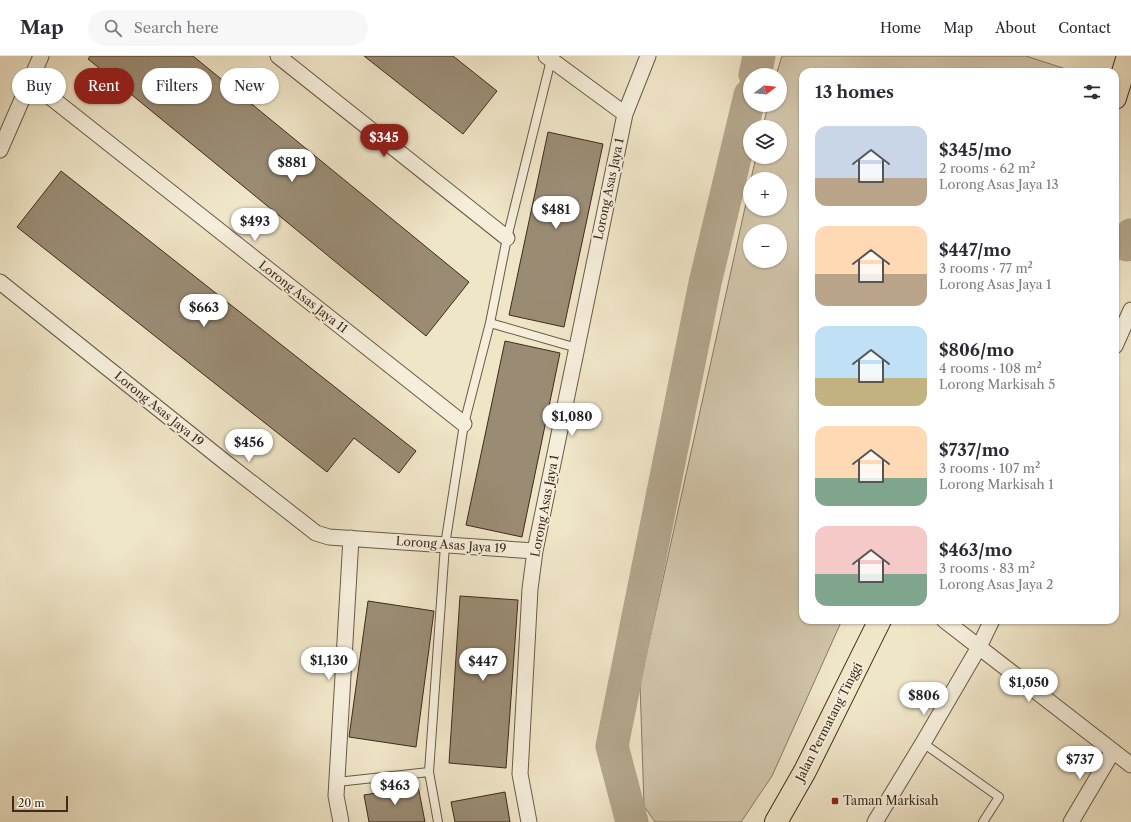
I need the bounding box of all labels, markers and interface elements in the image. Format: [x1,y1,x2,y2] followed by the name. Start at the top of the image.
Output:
[88,10,368,46] search box
[20,16,64,39] text: Map
[102,17,124,39] icon: search
[134,18,219,37] text: Search here
[880,19,921,37] text: Home
[943,19,973,37] text: Map
[995,19,1036,37] text: About
[1058,19,1111,37] text: Contact
[12,68,66,104] chip: Buy
[74,68,134,104] chip: Rent
[142,68,212,104] chip: Filters
[220,68,279,104] chip: New
[743,68,787,112] north arrow
[743,68,787,268] map controls
[1081,81,1103,103] icon: filters
[815,82,894,102] text: 13 homes
[743,120,787,164] button: layers
[360,124,408,158] pin: $345
[369,129,399,145] text: $345
[590,137,627,241] street label: Lorong Asas Jaya 1
[939,140,1012,160] text: $345/mo
[847,142,895,190] icon: home
[268,149,316,183] pin: $881
[277,154,307,170] text: $881
[939,160,1036,176] text: 2 rooms · 62 m²
[743,172,787,216] button: +
[939,176,1059,192] text: Lorong Asas Jaya 13
[532,196,580,230] pin: $481
[542,201,570,217] text: $481
[231,208,279,242] pin: $493
[240,213,270,229] text: $493
[743,224,787,268] button: −
[939,240,1011,260] text: $447/mo
[847,242,895,290] icon: home
[256,257,351,336] street label: Lorong Asas Jaya 11
[939,260,1033,276] text: 3 rooms · 77 m²
[939,276,1051,292] text: Lorong Asas Jaya 1
[180,294,228,328] pin: $663
[189,299,219,315] text: $663
[939,340,1014,360] text: $806/mo
[847,342,895,390] icon: home
[939,360,1042,376] text: 4 rooms · 108 m²
[112,368,207,449] street label: Lorong Asas Jaya 19
[939,376,1055,392] text: Lorong Markisah 5
[539,403,605,437] pin: $1,080
[551,408,593,424] text: $1,080
[225,429,273,463] pin: $456
[234,434,264,450] text: $456
[939,440,1009,460] text: $737/mo
[847,442,895,490] icon: home
[527,454,562,558] street label: Lorong Asas Jaya 1
[939,460,1040,476] text: 3 rooms · 107 m²
[939,476,1054,492] text: Lorong Markisah 1
[395,533,507,556] street label: Lorong Asas Jaya 19
[939,540,1012,560] text: $463/mo
[847,542,895,590] icon: home
[939,560,1035,576] text: 3 rooms · 83 m²
[939,576,1053,592] text: Lorong Asas Jaya 2
[296,647,362,681] pin: $1,130
[459,648,507,682] pin: $447
[310,652,348,668] text: $1,130
[468,653,498,669] text: $447
[791,660,865,786] street label: Jalan Permatang Tinggi
[996,669,1062,703] pin: $1,050
[1009,674,1049,690] text: $1,050
[900,682,948,716] pin: $806
[908,687,940,703] text: $806
[1056,746,1104,780] pin: $737
[1066,751,1094,767] text: $737
[371,772,419,806] pin: $463
[380,777,410,793] text: $463
[843,793,939,808] place label: Taman Markisah
[12,794,68,813] scale bar
[18,796,44,810] text: 20 m
[830,796,840,806] marker: Taman Markisah

